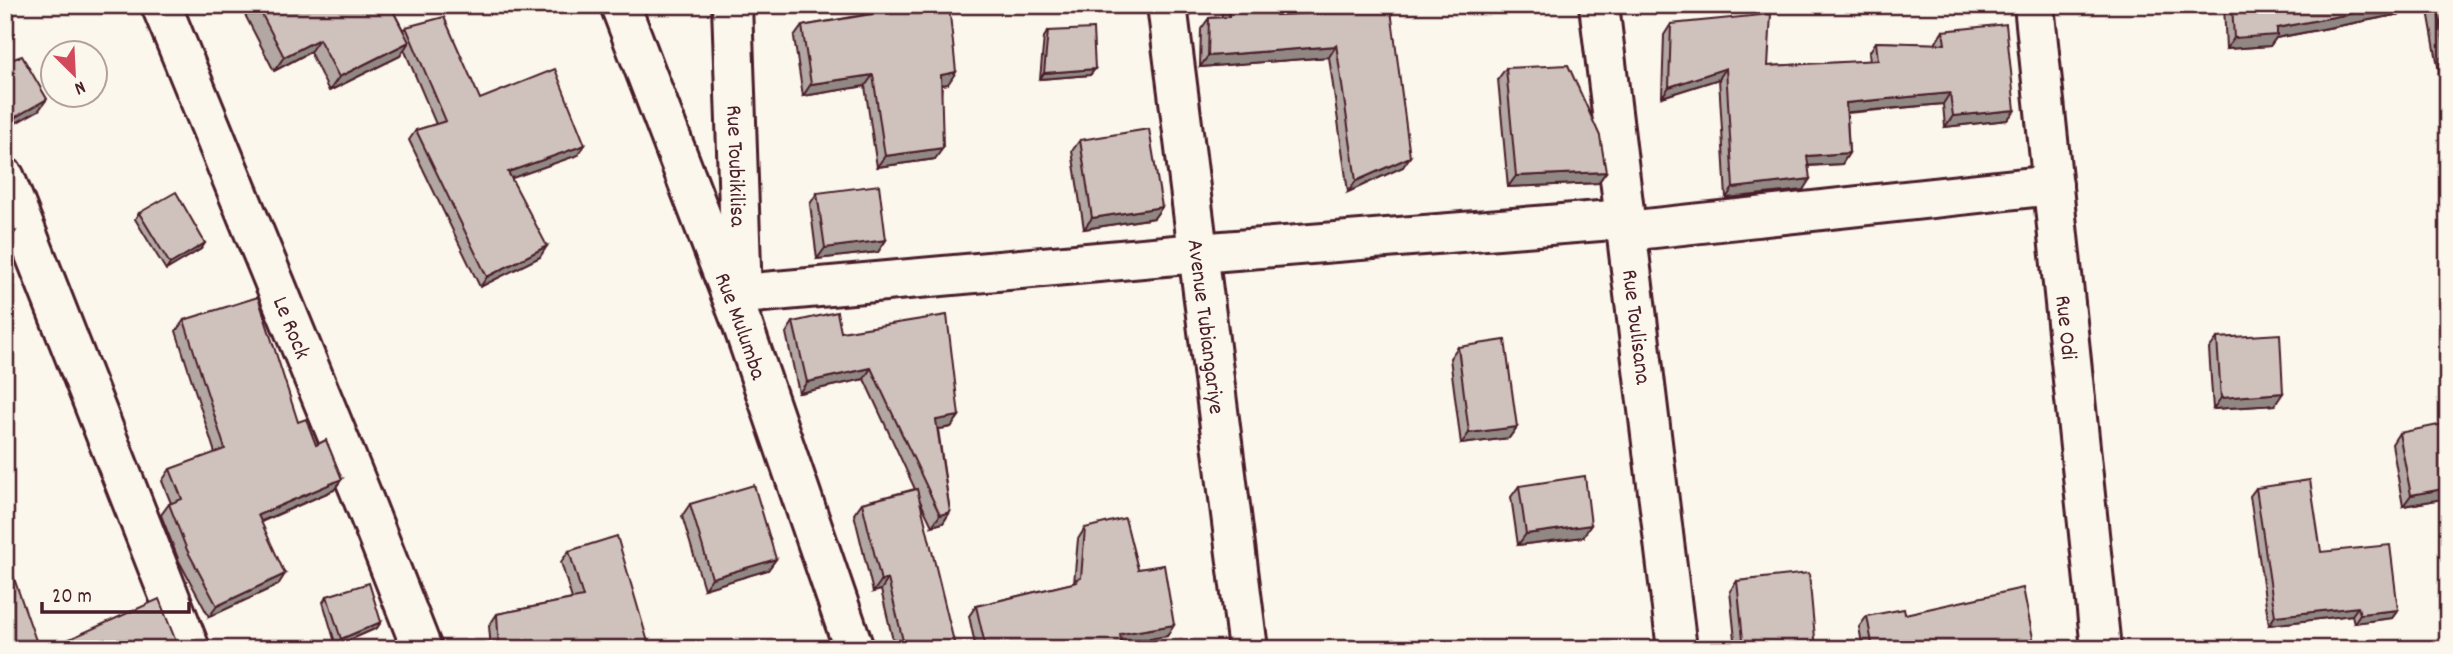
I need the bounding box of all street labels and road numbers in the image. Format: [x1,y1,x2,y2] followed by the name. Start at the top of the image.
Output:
[715,105,753,229] street label: Rue Toubikilisa
[1177,237,1231,416] street label: Avenue Tubiangariye
[704,268,774,386] street label: Rue Mulumba
[1611,268,1658,388] street label: Rue Toulisana
[262,292,317,365] street label: Le Rock
[2044,294,2084,362] street label: Rue Odi

